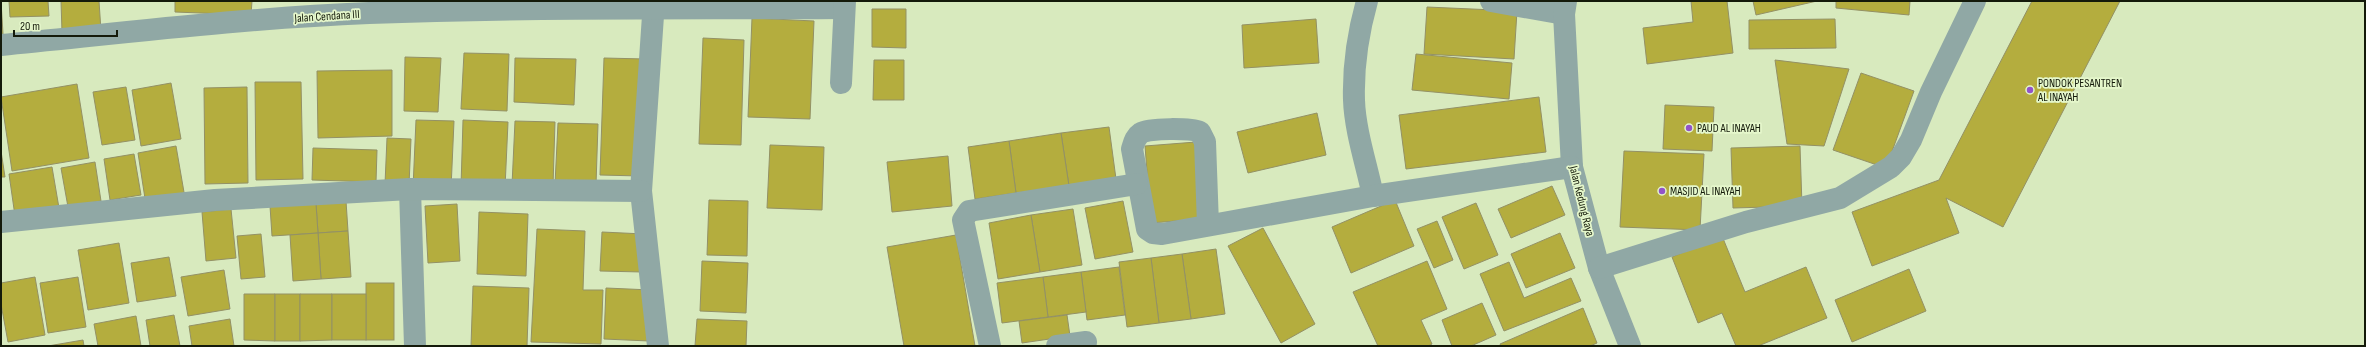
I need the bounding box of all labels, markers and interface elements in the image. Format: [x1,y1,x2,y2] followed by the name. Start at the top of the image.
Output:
[293,7,360,26] street label: Jalan Cendana III
[14,12,117,38] scale bar
[20,19,40,34] text: 20 m
[2037,76,2122,105] place label: PONDOK PESANTREN AL INAYAH
[2025,85,2035,95] marker: PONDOK PESANTREN AL INAYAH
[1697,121,1761,136] place label: PAUD AL INAYAH
[1684,123,1694,133] marker: PAUD AL INAYAH
[1565,163,1598,238] street label: Jalan Kedung Raya
[1670,184,1741,199] place label: MASJID AL INAYAH
[1657,186,1667,196] marker: MASJID AL INAYAH

